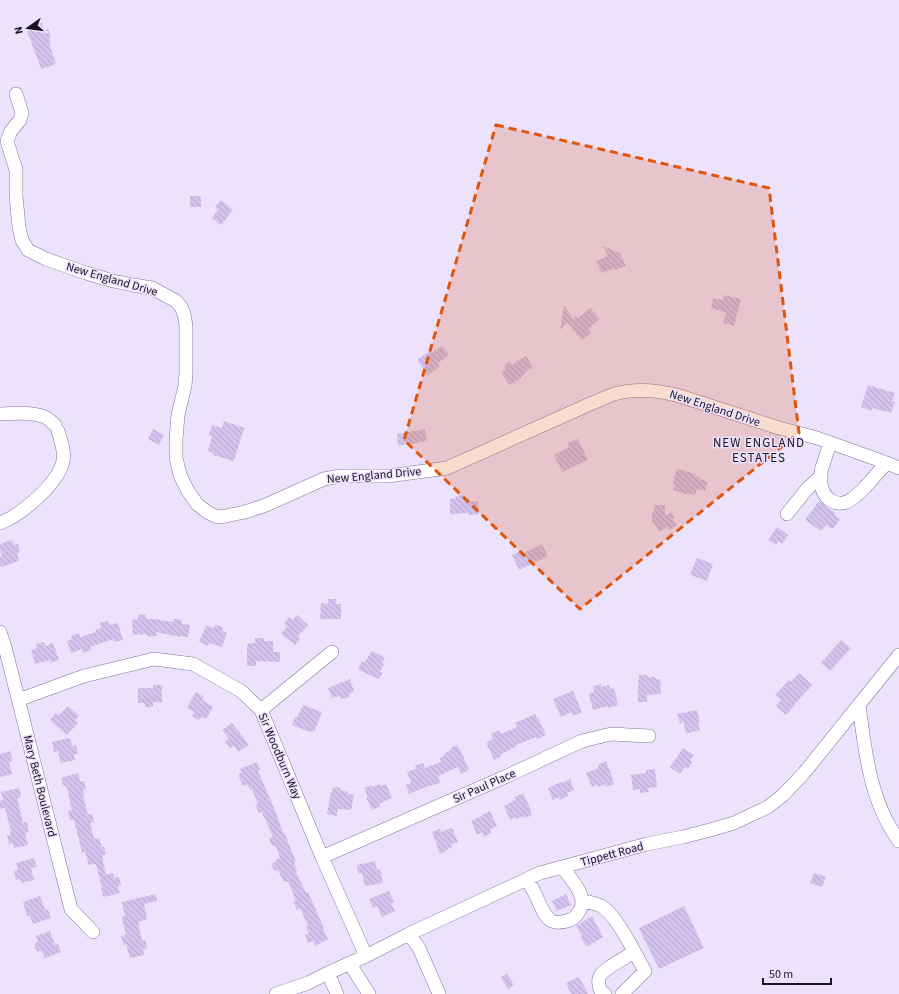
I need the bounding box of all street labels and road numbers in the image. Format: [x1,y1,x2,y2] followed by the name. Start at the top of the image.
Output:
[64,258,160,301] street label: New England Drive
[667,386,762,431] street label: New England Drive
[326,463,422,488] street label: New England Drive
[254,710,306,802] street label: Sir Woodburn Way
[19,733,60,839] street label: Mary Beth Boulevard
[450,765,518,808] street label: Sir Paul Place
[579,838,646,871] street label: Tippett Road

